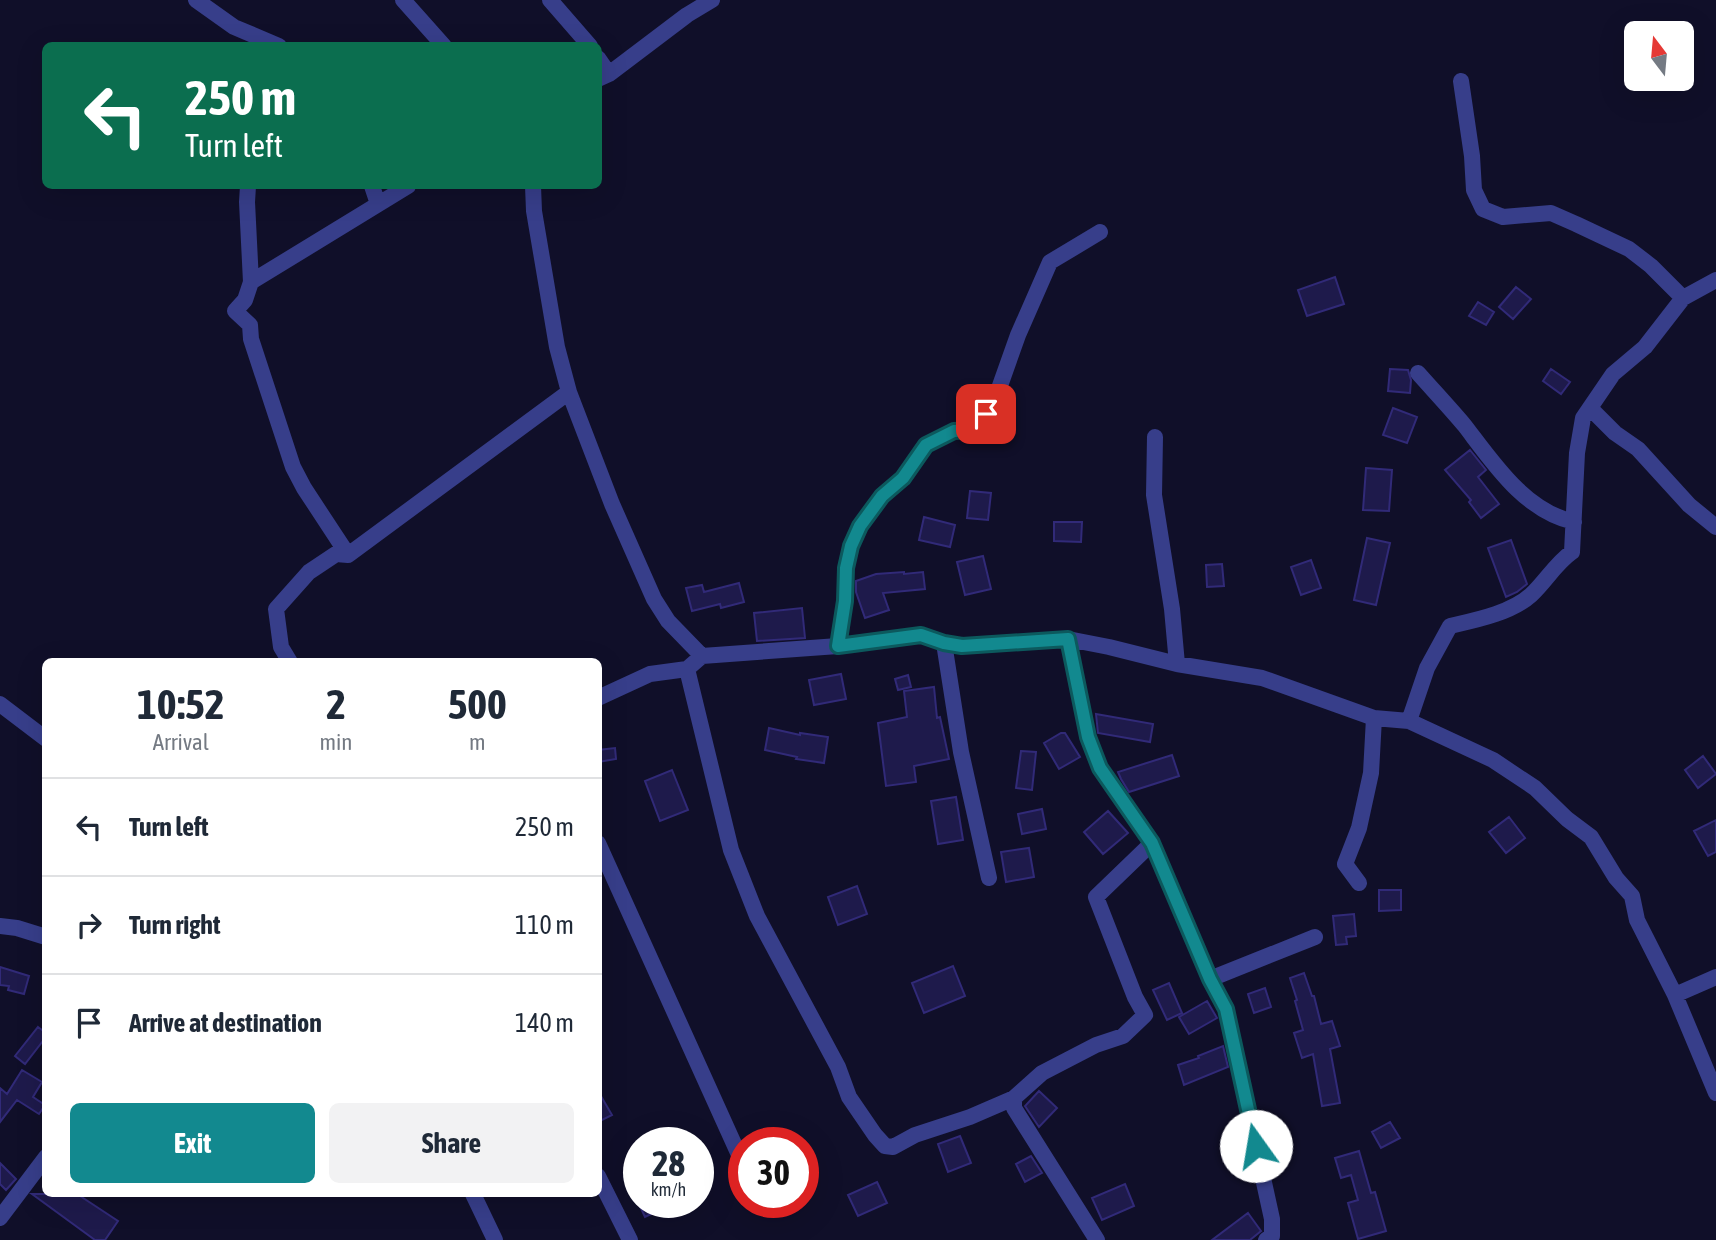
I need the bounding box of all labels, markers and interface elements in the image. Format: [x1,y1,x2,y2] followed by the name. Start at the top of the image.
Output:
[1624,21,1694,91] north arrow
[1624,21,1694,91] map controls
[185,69,296,125] text: 250 m
[70,70,161,161] icon: left
[185,127,283,164] text: Turn left
[956,384,1016,444] pin
[967,395,1005,433] icon: arrive
[137,680,224,728] text: 10:52
[326,680,346,728] text: 2
[448,680,507,728] text: 500
[153,729,209,755] text: Arrival
[320,729,353,755] text: min
[469,729,486,755] text: m
[70,808,108,846] icon: left
[129,812,209,842] text: Turn left
[515,812,574,842] text: 250 m
[70,906,108,944] icon: right
[129,910,220,940] text: Turn right
[515,910,574,940] text: 110 m
[70,1004,108,1042] icon: arrive
[129,1008,322,1038] text: Arrive at destination
[515,1008,574,1038] text: 140 m
[70,1103,315,1183] button: Exit
[329,1103,574,1183] button: Share
[1219,1109,1293,1183] position arrow
[728,1127,819,1218] speed limit sign: 30
[652,1143,685,1183] text: 28
[651,1179,686,1200] text: km/h

